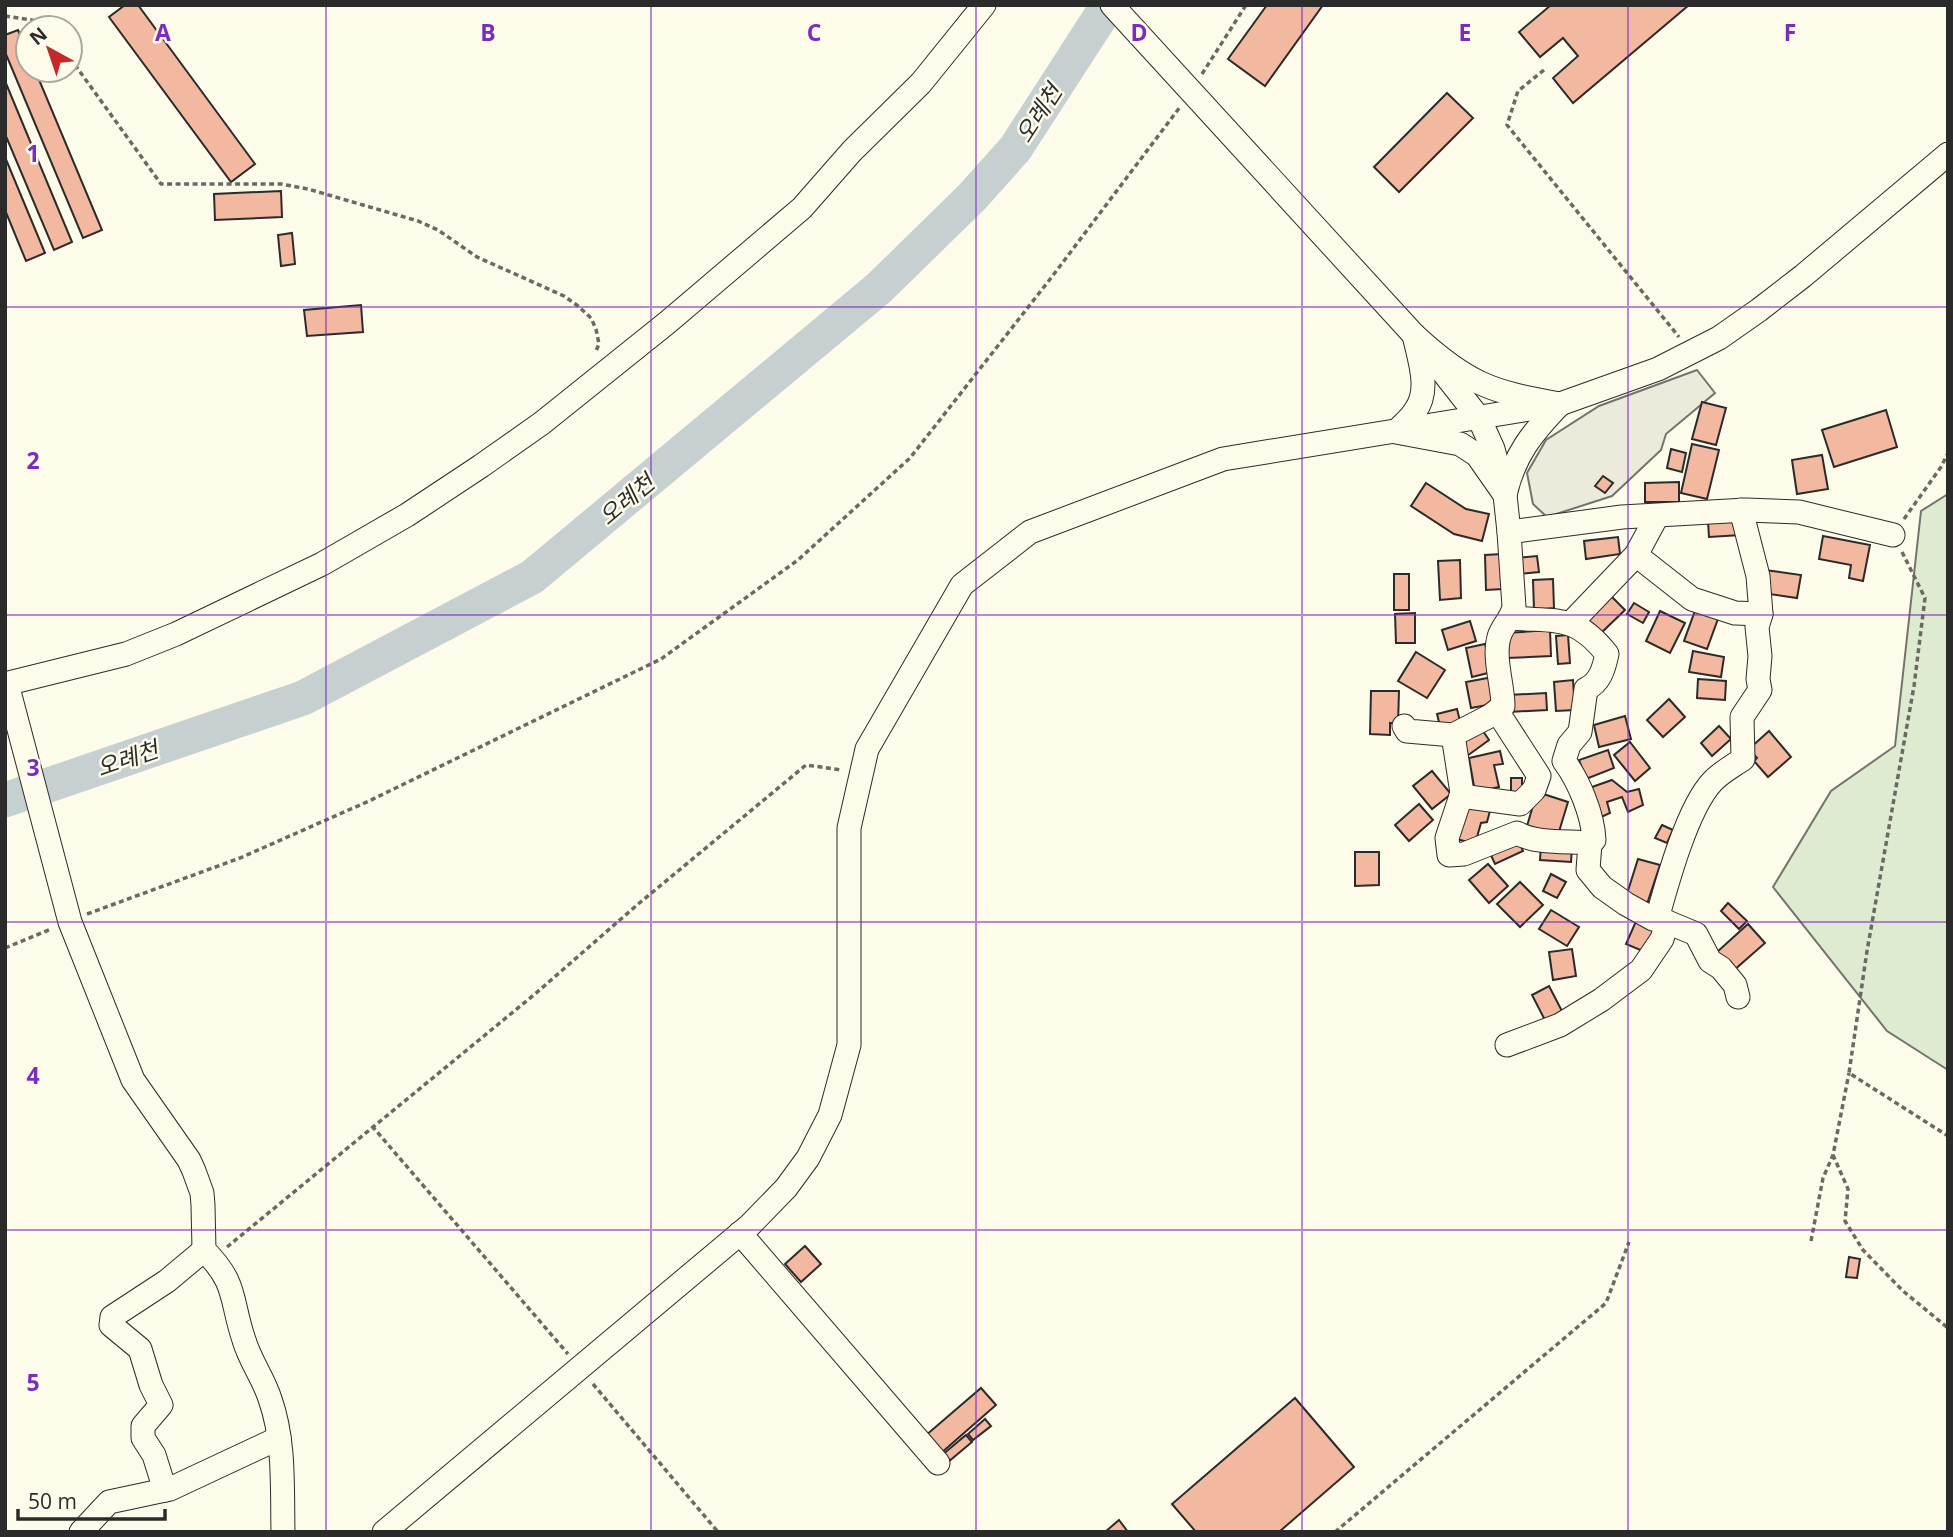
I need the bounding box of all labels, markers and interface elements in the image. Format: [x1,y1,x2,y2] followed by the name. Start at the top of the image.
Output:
[14,14,84,84] north arrow
[155,16,171,48] text: A
[480,16,496,48] text: B
[807,16,821,48] text: C
[1130,16,1148,48] text: D
[1459,16,1471,48] text: E
[1784,16,1796,48] text: F
[24,21,52,51] text: N
[1007,75,1070,148] water label: 오례천
[26,137,40,169] text: 1
[26,444,40,476] text: 2
[591,465,663,532] water label: 오례천
[92,732,165,783] water label: 오례천
[26,751,40,783] text: 3
[26,1059,40,1091] text: 4
[26,1366,40,1398] text: 5
[18,1478,164,1522] scale bar
[28,1487,77,1515] text: 50 m

